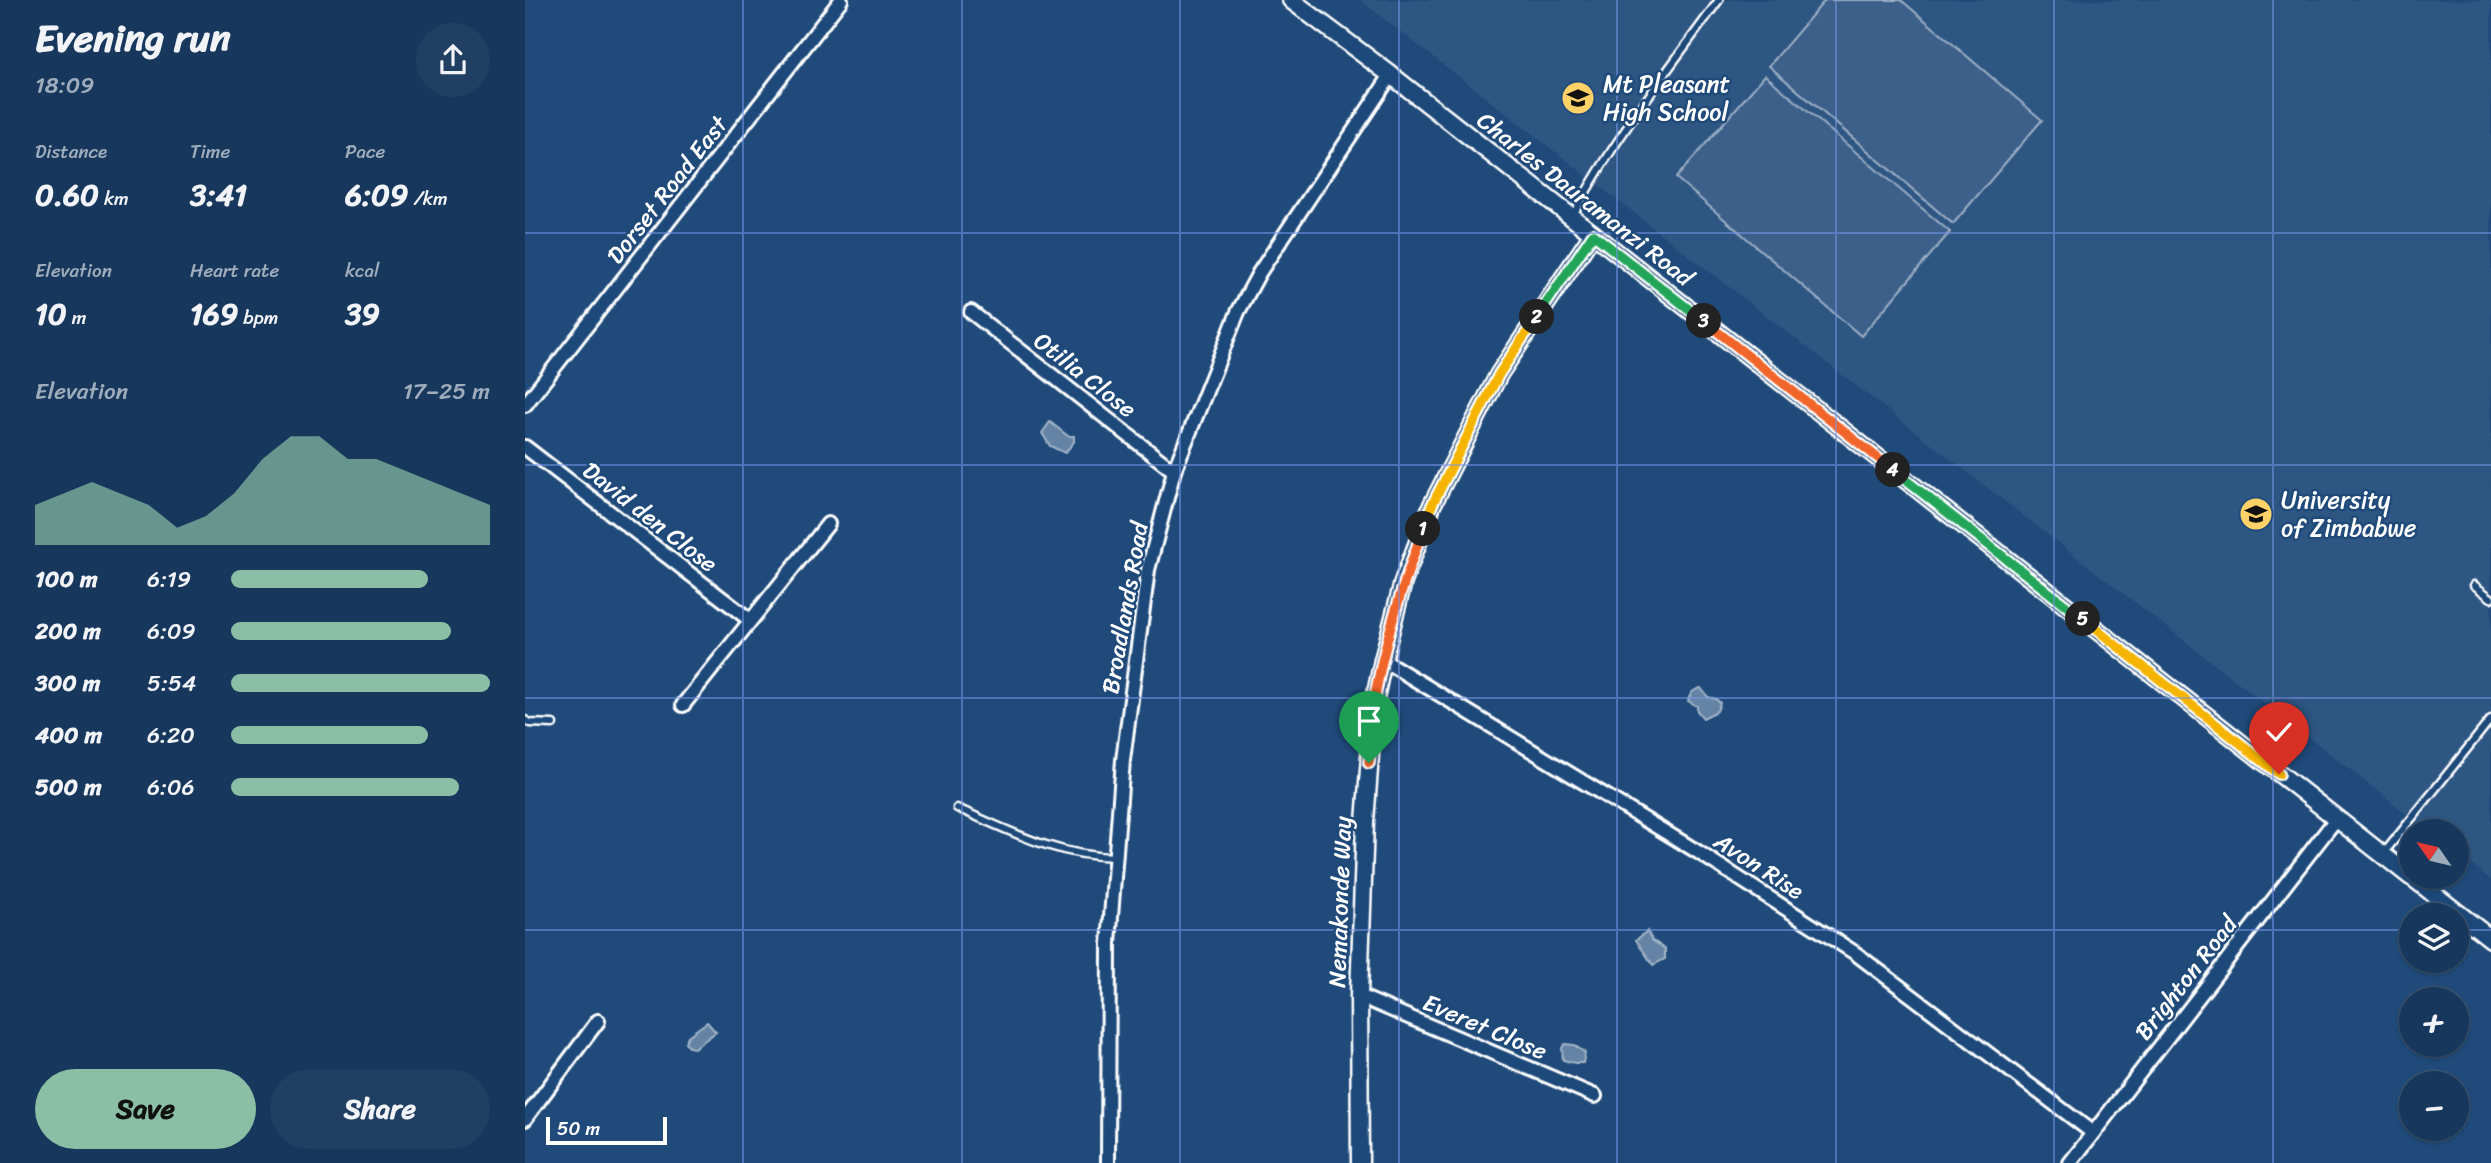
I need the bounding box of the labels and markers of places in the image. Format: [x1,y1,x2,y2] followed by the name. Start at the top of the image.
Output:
[1603,63,1730,133] place label: Mt Pleasant High School
[1559,79,1597,117] school or university icon: Mt Pleasant High School
[1520,300,1555,334] pin: 2
[1687,304,1721,338] pin: 3
[1875,452,1911,488] pin: 4
[2281,479,2416,549] place label: University of Zimbabwe
[2237,495,2275,533] school or university icon: University of Zimbabwe
[1405,512,1441,546] pin: 1
[2065,602,2101,636] pin: 5
[1339,691,1399,763] pin
[2249,702,2309,774] pin

